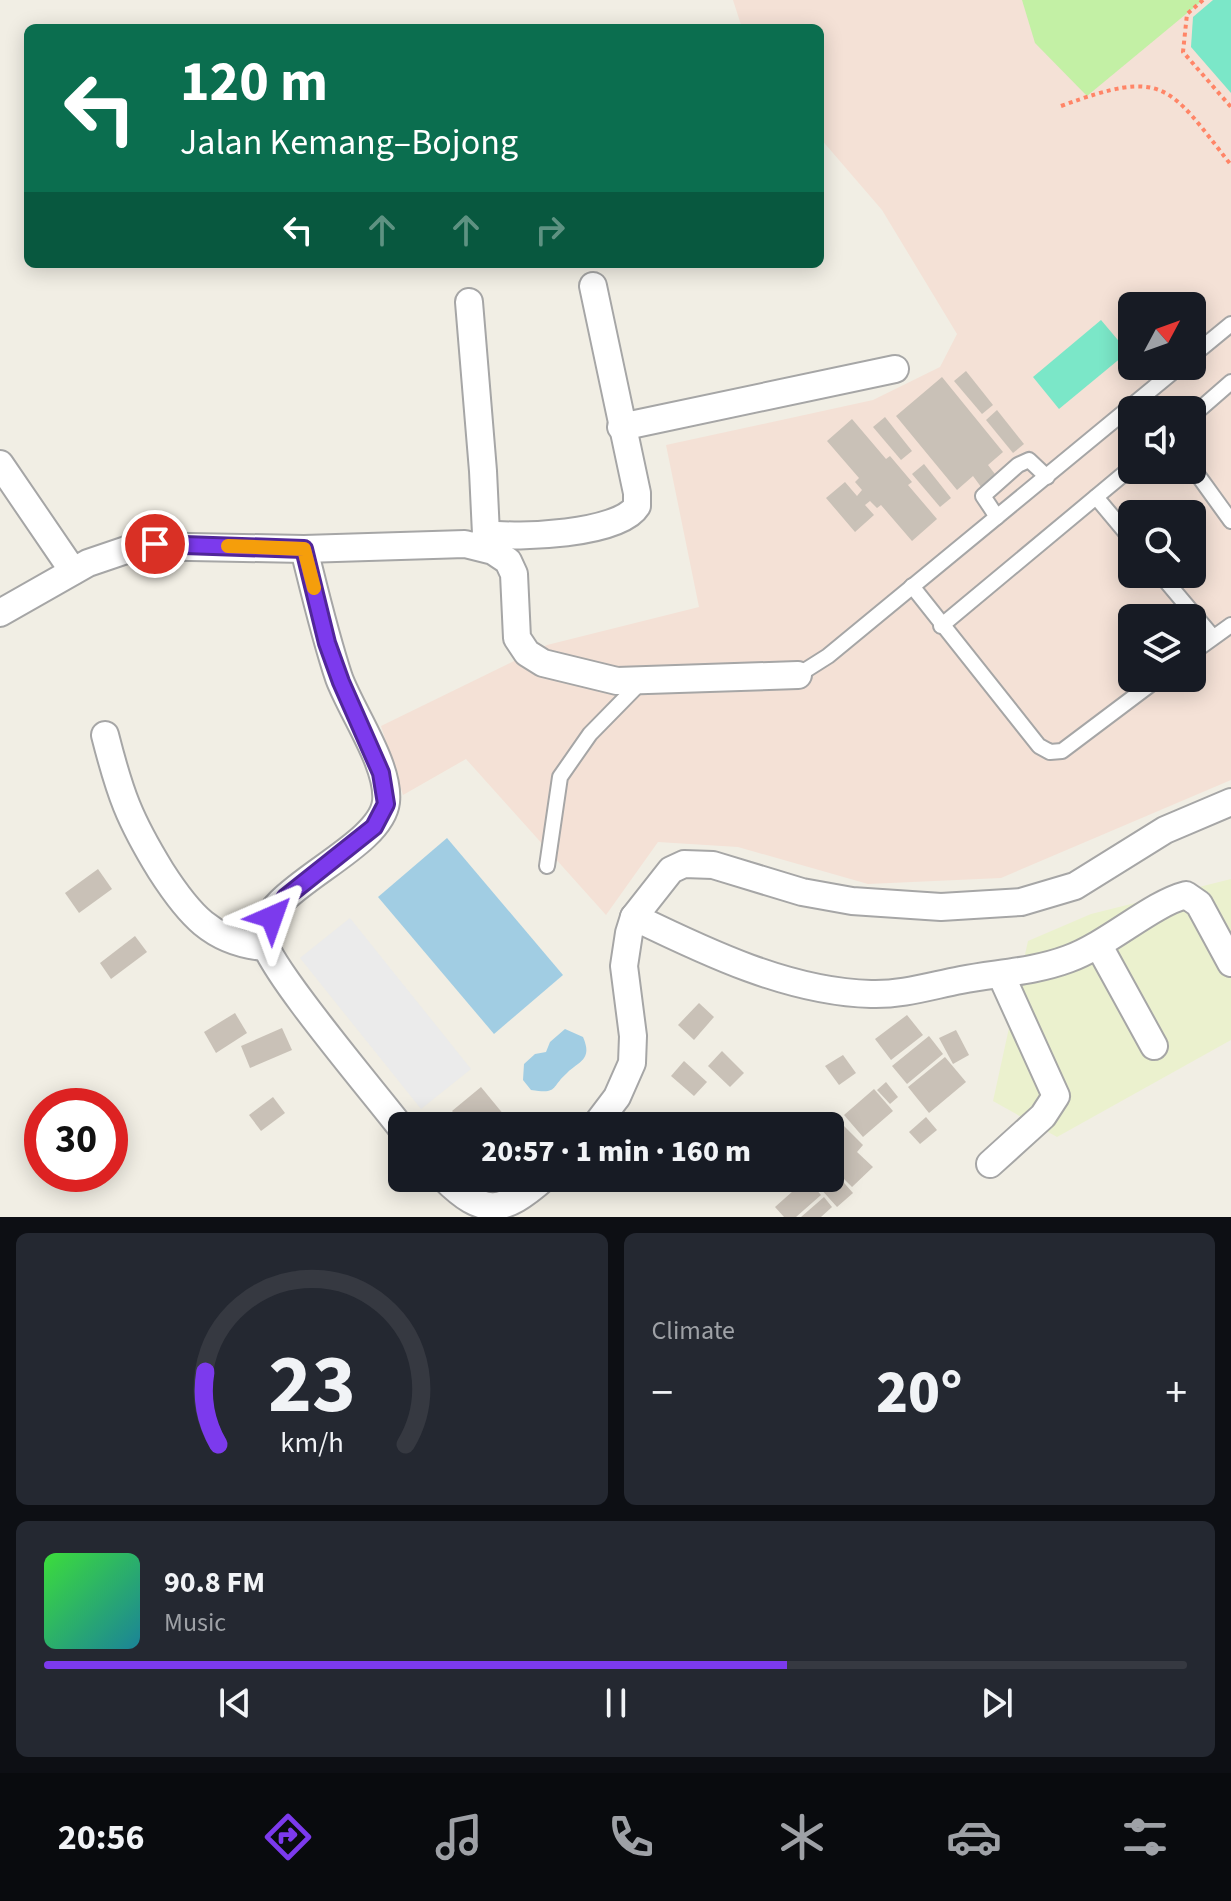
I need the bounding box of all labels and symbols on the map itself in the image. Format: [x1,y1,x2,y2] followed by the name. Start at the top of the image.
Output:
[1118,292,1206,380] north arrow
[121,510,189,578] pin
[230,875,314,959] position arrow
[24,1088,128,1192] speed limit sign: 30

